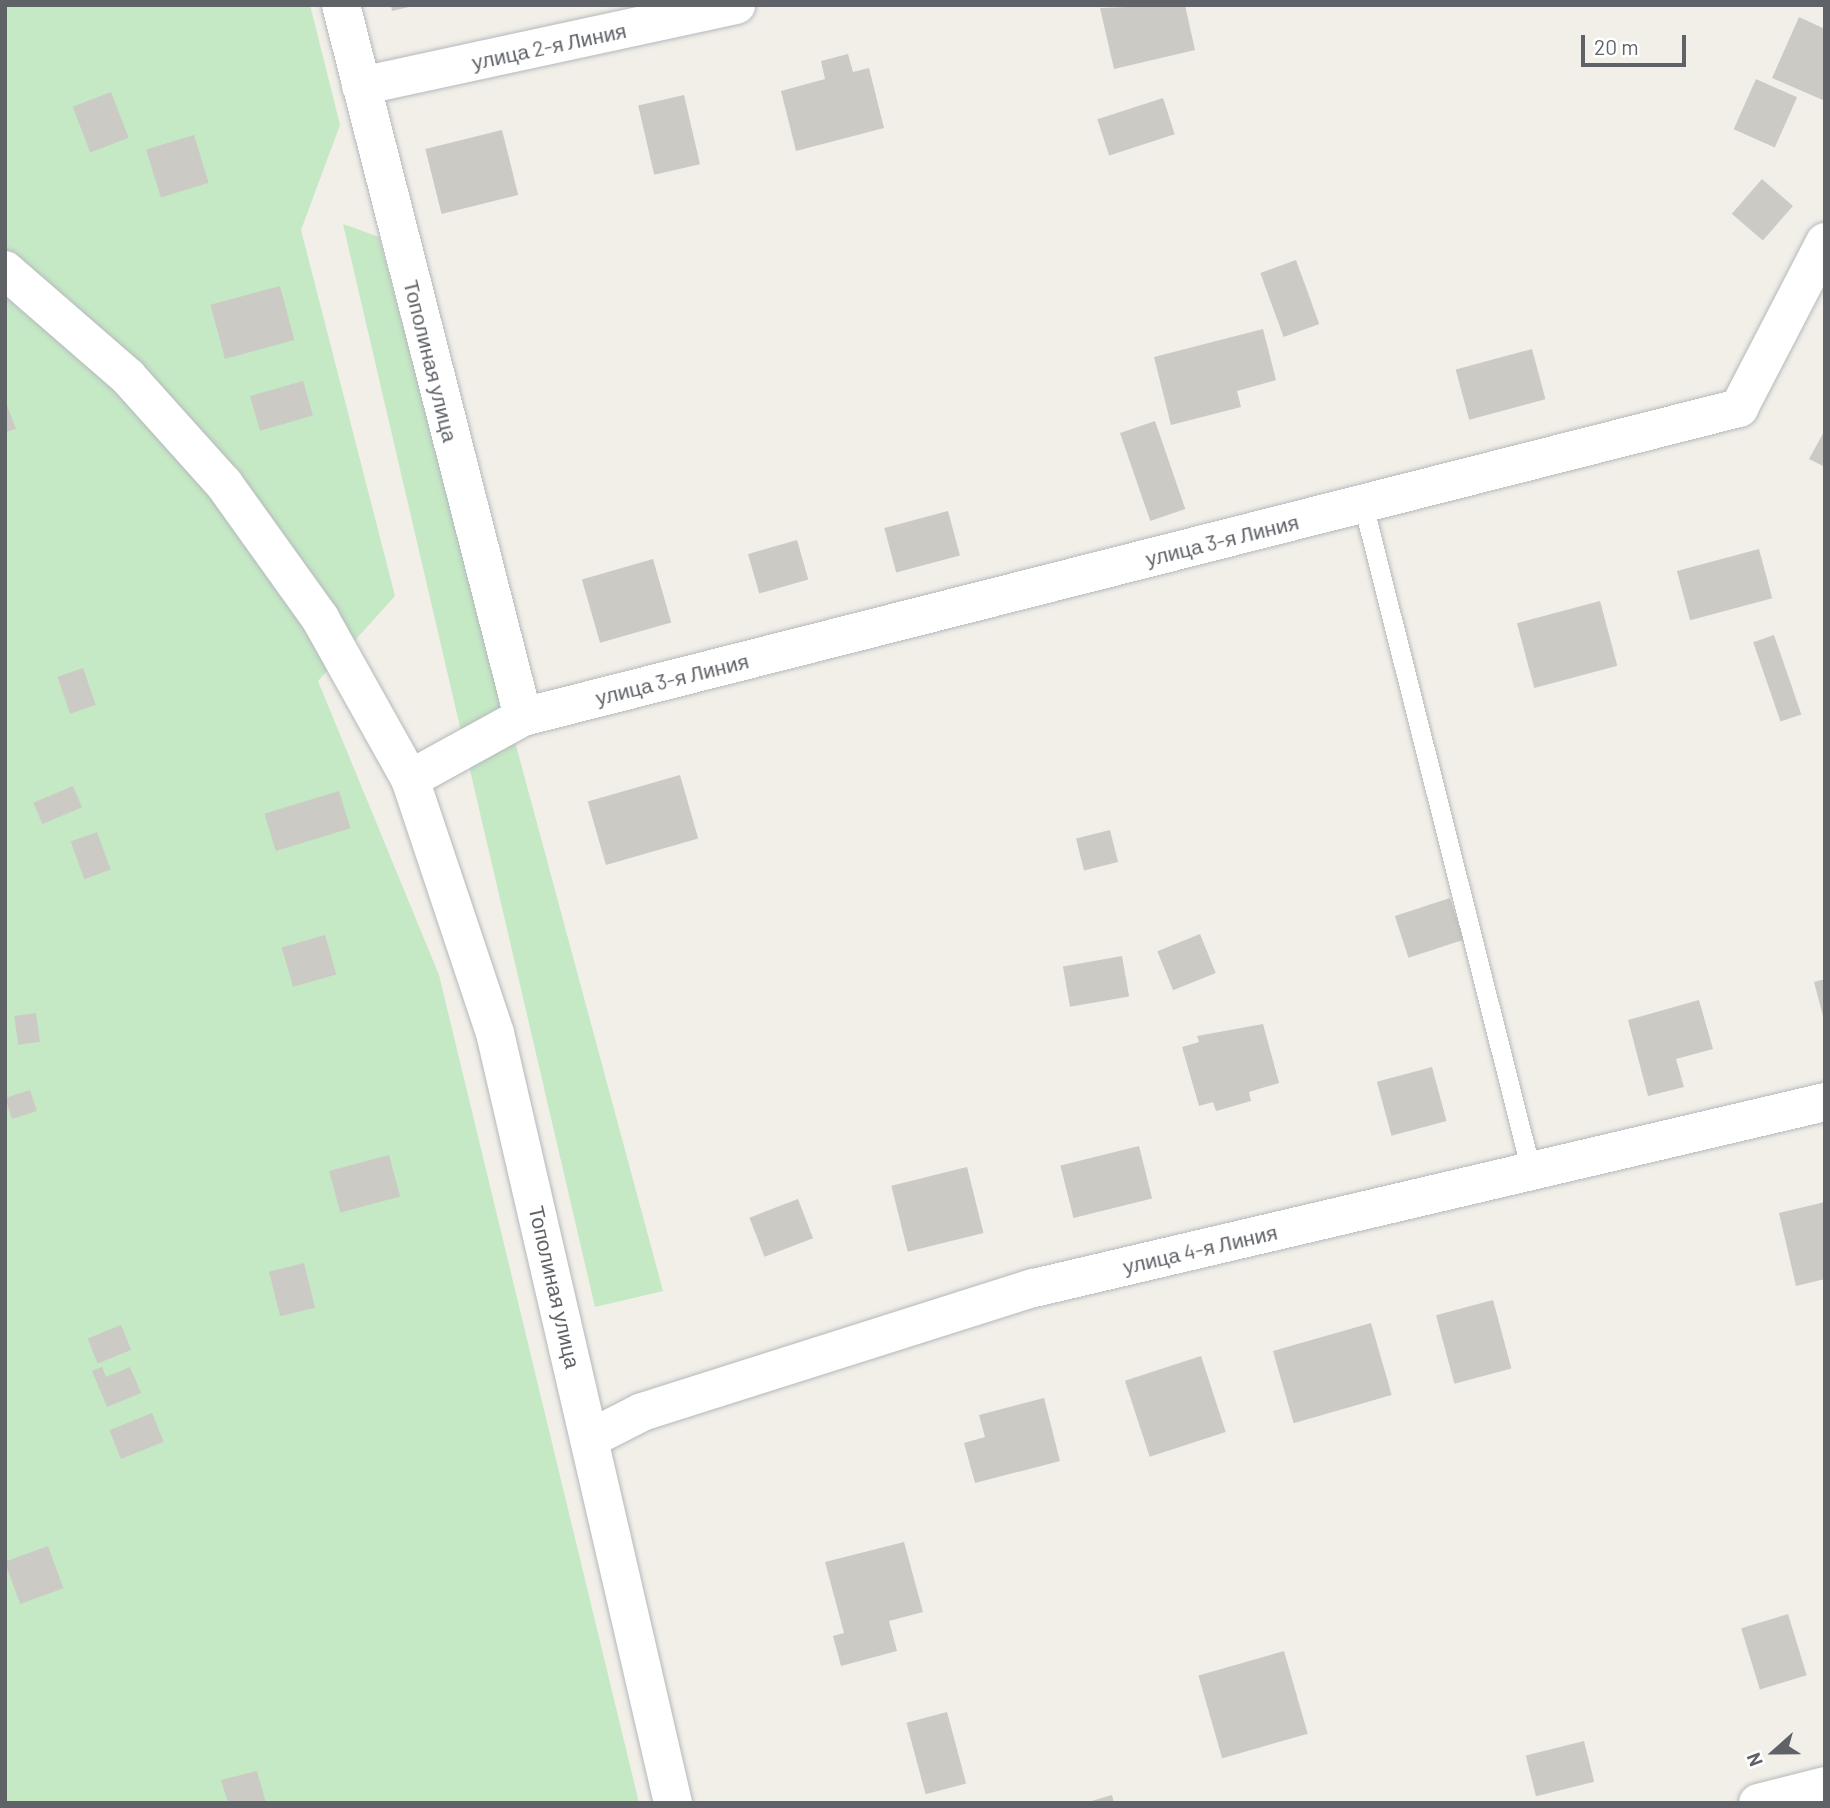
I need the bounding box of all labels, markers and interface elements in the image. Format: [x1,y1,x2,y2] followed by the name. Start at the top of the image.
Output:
[469,17,629,75] street label: улица 2-я Линия
[1585,21,1690,65] scale bar
[1594,34,1639,59] text: 20 m
[399,277,463,445] street label: Тополиная улица
[1143,509,1301,571] street label: улица 3-я Линия
[593,648,751,710] street label: улица 3-я Линия
[524,1203,586,1371] street label: Тополиная улица
[1120,1219,1280,1279] street label: улица 4-я Линия
[1739,1717,1809,1787] north arrow
[1741,1750,1767,1770] text: N

